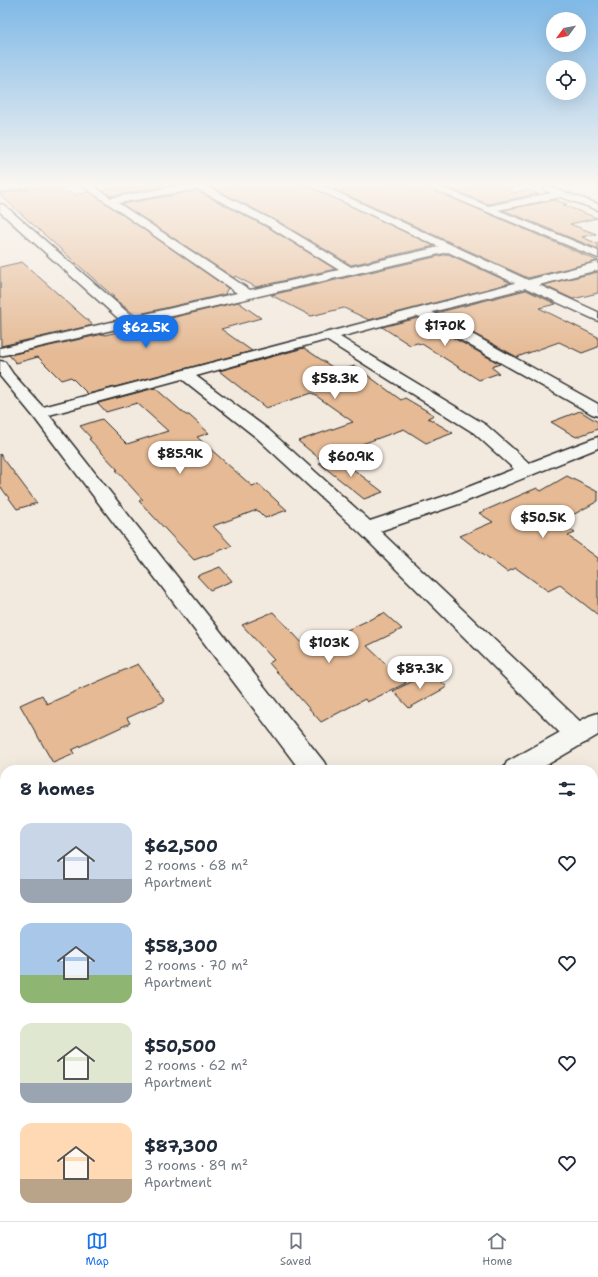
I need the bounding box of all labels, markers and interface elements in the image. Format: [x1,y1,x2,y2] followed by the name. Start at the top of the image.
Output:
[546,12,586,52] north arrow
[546,12,586,100] map controls
[546,60,586,100] button: locate
[417,313,473,347] pin: $170K
[113,315,179,349] pin: $62.5K
[424,317,466,334] text: $170K
[122,319,170,336] text: $62.5K
[302,366,368,400] pin: $58.3K
[311,370,359,387] text: $58.3K
[147,441,213,475] pin: $85.9K
[318,444,384,478] pin: $60.9K
[157,445,203,462] text: $85.9K
[328,448,374,465] text: $60.9K
[510,505,576,539] pin: $50.5K
[520,509,566,526] text: $50.5K
[301,630,357,664] pin: $103K
[309,634,349,651] text: $103K
[387,656,453,690] pin: $87.3K
[396,660,444,677] text: $87.3K
[20,778,95,800] text: 8 homes
[556,778,578,800] icon: filters
[144,835,218,857] text: $62,500
[52,839,100,887] icon: home
[556,852,578,874] icon: heart
[144,857,248,874] text: 2 rooms · 68 m²
[144,874,212,891] text: Apartment
[144,935,218,957] text: $58,300
[52,939,100,987] icon: home
[556,952,578,974] icon: heart
[144,957,248,974] text: 2 rooms · 70 m²
[144,974,212,991] text: Apartment
[144,1035,216,1057] text: $50,500
[52,1039,100,1087] icon: home
[556,1052,578,1074] icon: heart
[144,1057,248,1074] text: 2 rooms · 62 m²
[144,1074,212,1091] text: Apartment
[144,1135,218,1157] text: $87,300
[52,1139,100,1187] icon: home
[556,1152,578,1174] icon: heart
[144,1157,248,1174] text: 3 rooms · 89 m²
[144,1174,212,1191] text: Apartment
[85,1230,109,1269] tab: Map
[280,1230,311,1269] tab: Saved
[482,1230,513,1269] tab: Home

